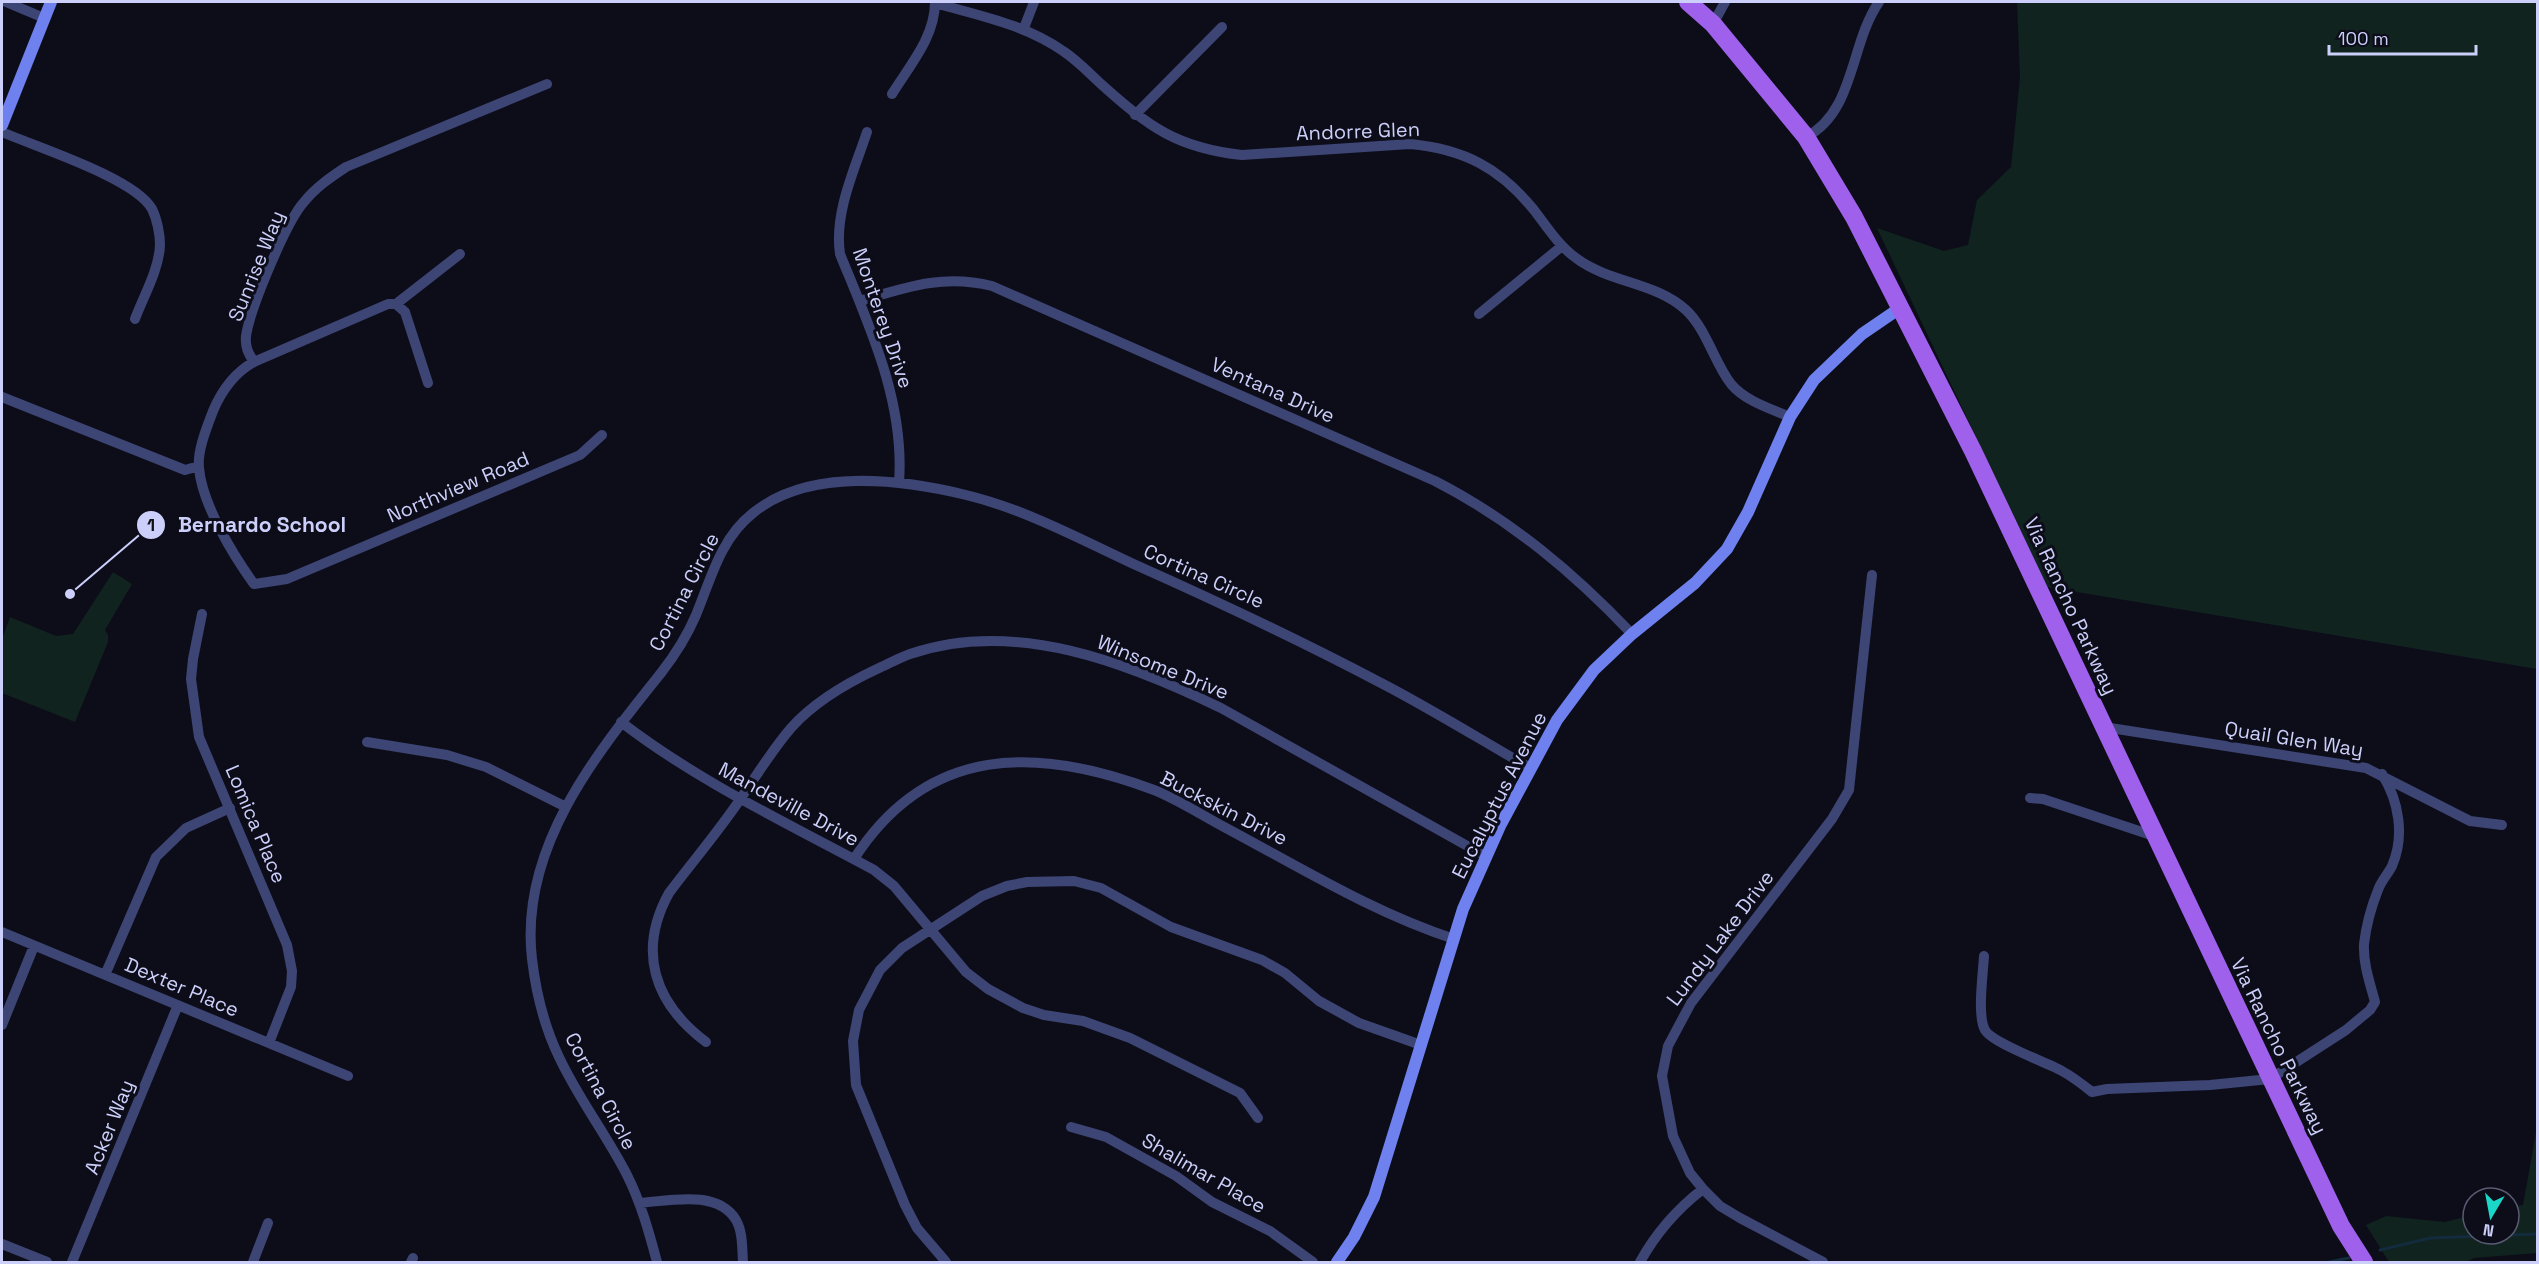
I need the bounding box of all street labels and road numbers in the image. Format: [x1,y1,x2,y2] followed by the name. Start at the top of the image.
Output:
[1296,116,1420,146] street label: Andorre Glen
[222,207,290,325] street label: Sunrise Way
[847,244,919,392] street label: Monterey Drive
[1207,351,1339,429] street label: Ventana Drive
[383,445,533,529] street label: Northview Road
[2018,513,2124,699] street label: Via Rancho Parkway
[643,528,725,656] street label: Cortina Circle
[1140,538,1268,614] street label: Cortina Circle
[1093,629,1233,705] street label: Winsome Drive
[1446,707,1552,883] street label: Eucalyptus Avenue
[2223,715,2365,763] street label: Quail Glen Way
[714,756,864,852] street label: Mandeville Drive
[219,761,293,887] street label: Lomica Place
[1156,765,1292,851] street label: Buckskin Drive
[1661,865,1779,1011] street label: Lundy Lake Drive
[121,951,243,1023] street label: Dexter Place
[2225,954,2333,1138] street label: Via Rancho Parkway
[559,1028,643,1154] street label: Cortina Circle
[78,1076,140,1178] street label: Acker Way
[1137,1127,1271,1219] street label: Shalimar Place

